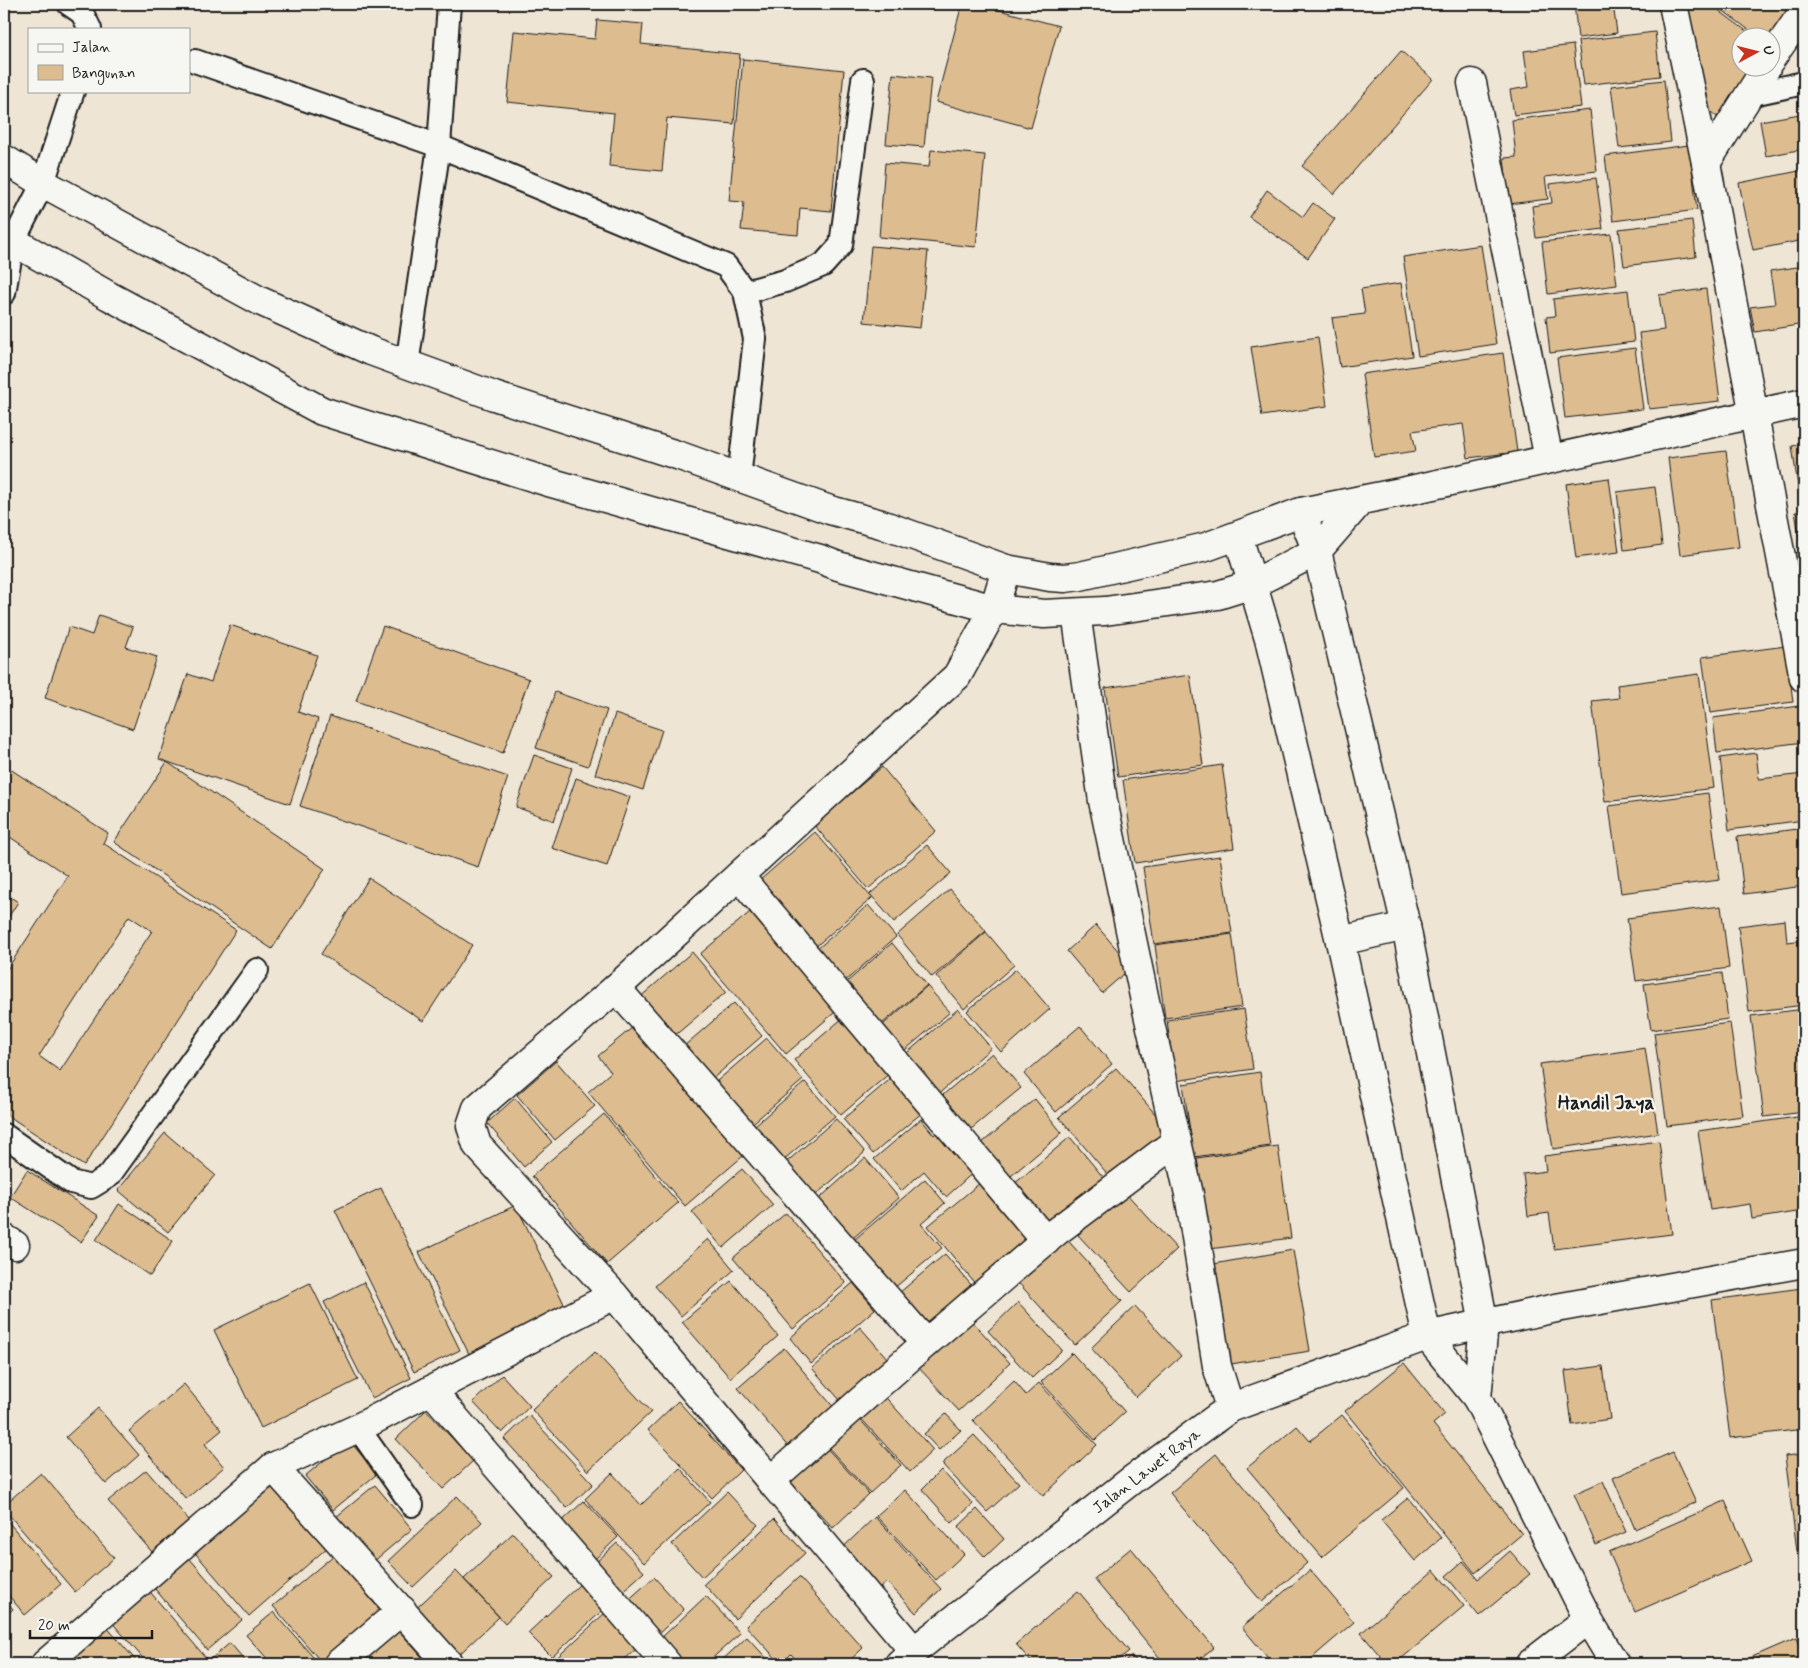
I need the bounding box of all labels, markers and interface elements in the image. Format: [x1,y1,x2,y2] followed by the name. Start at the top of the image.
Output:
[28,28,190,92] legend
[1730,28,1780,78] north arrow
[72,38,111,58] text: Jalan
[1758,45,1777,56] text: U
[72,64,135,85] text: Bangunan
[1558,1091,1654,1116] district label: Handil Jaya
[1089,1423,1205,1519] street label: Jalan Lawet Raya
[30,1608,152,1640] scale bar
[38,1616,70,1636] text: 20 m

